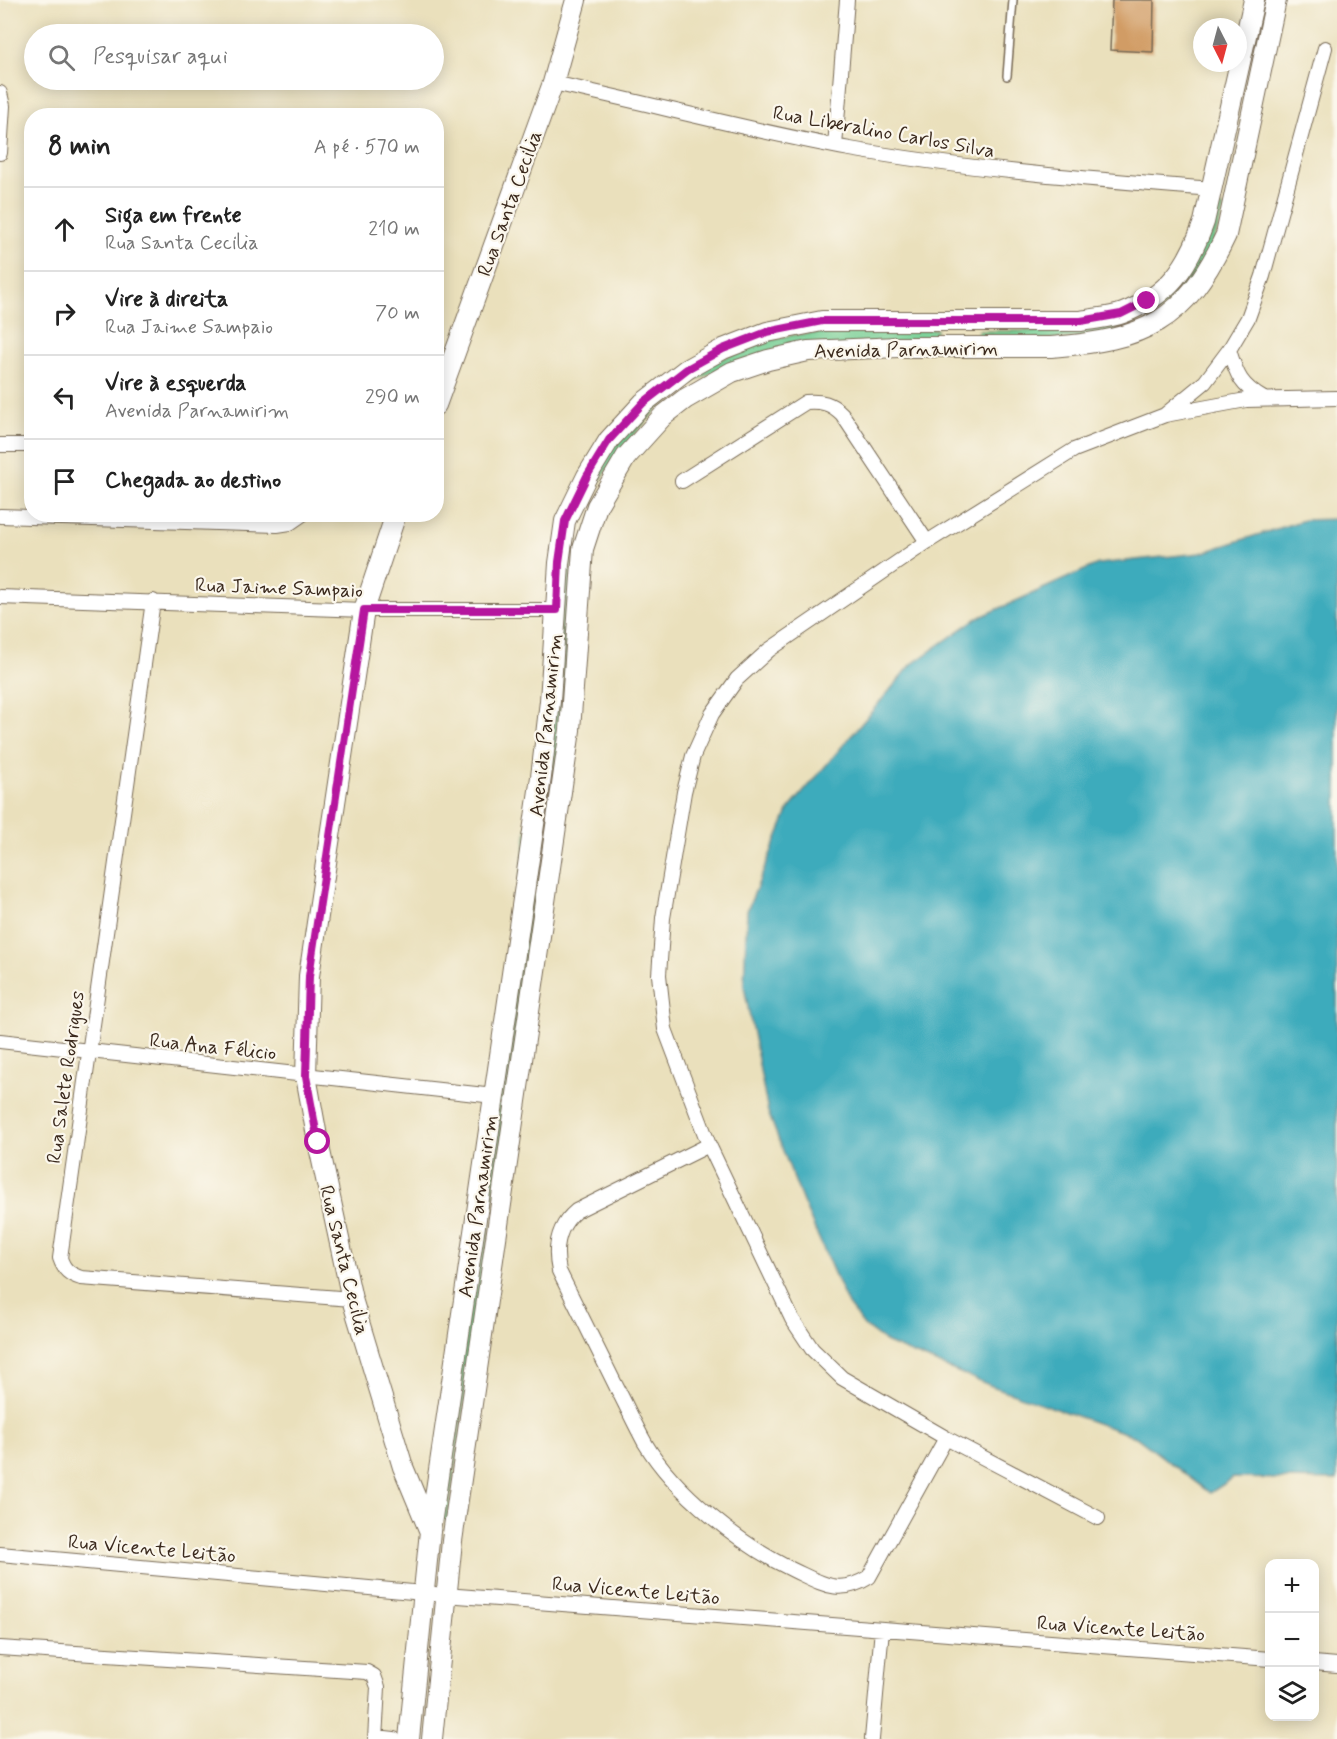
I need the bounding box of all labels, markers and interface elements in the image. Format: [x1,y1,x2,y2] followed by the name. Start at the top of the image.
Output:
[1193,18,1247,72] north arrow
[24,24,444,90] search box
[45,41,78,74] icon: search
[93,43,228,71] text: Pesquisar aqui
[771,100,997,165] street label: Rua Liberalino Carlos Silva
[471,127,549,280] street label: Rua Santa Cecilia
[48,130,111,164] text: 8 min
[314,134,420,161] text: A pé · 570 m
[105,202,242,230] text: Siga em frente
[48,213,81,246] icon: ahead
[368,216,420,243] text: 210 m
[105,230,259,257] text: Rua Santa Cecilia
[105,286,228,314] text: Vire à direita
[1133,287,1159,313] route end
[48,297,81,330] icon: right
[375,300,420,327] text: 70 m
[105,314,273,341] text: Rua Jaime Sampaio
[814,335,998,366] street label: Avenida Parnamirim
[105,370,246,398] text: Vire à esquerda
[48,381,81,414] icon: left
[365,384,420,411] text: 290 m
[105,398,289,425] text: Avenida Parnamirim
[48,465,81,498] icon: arrive
[105,467,281,495] text: Chegada ao destino
[195,572,363,605] street label: Rua Jaime Sampaio
[523,632,570,818] street label: Avenida Parnamirim
[41,989,92,1165] street label: Rua Salete Rodrigues
[148,1027,278,1068] street label: Rua Ana Félicio
[452,1113,505,1299] street label: Avenida Parnamirim
[304,1128,330,1154] route start
[312,1183,375,1338] street label: Rua Santa Cecilia
[67,1529,237,1570] street label: Rua Vicente Leitão
[1265,1559,1319,1721] map controls
[1265,1559,1319,1613] button: +
[551,1571,721,1612] street label: Rua Vicente Leitão
[1036,1610,1206,1649] street label: Rua Vicente Leitão
[1265,1613,1319,1667] button: −
[1265,1667,1319,1721] button: layers

